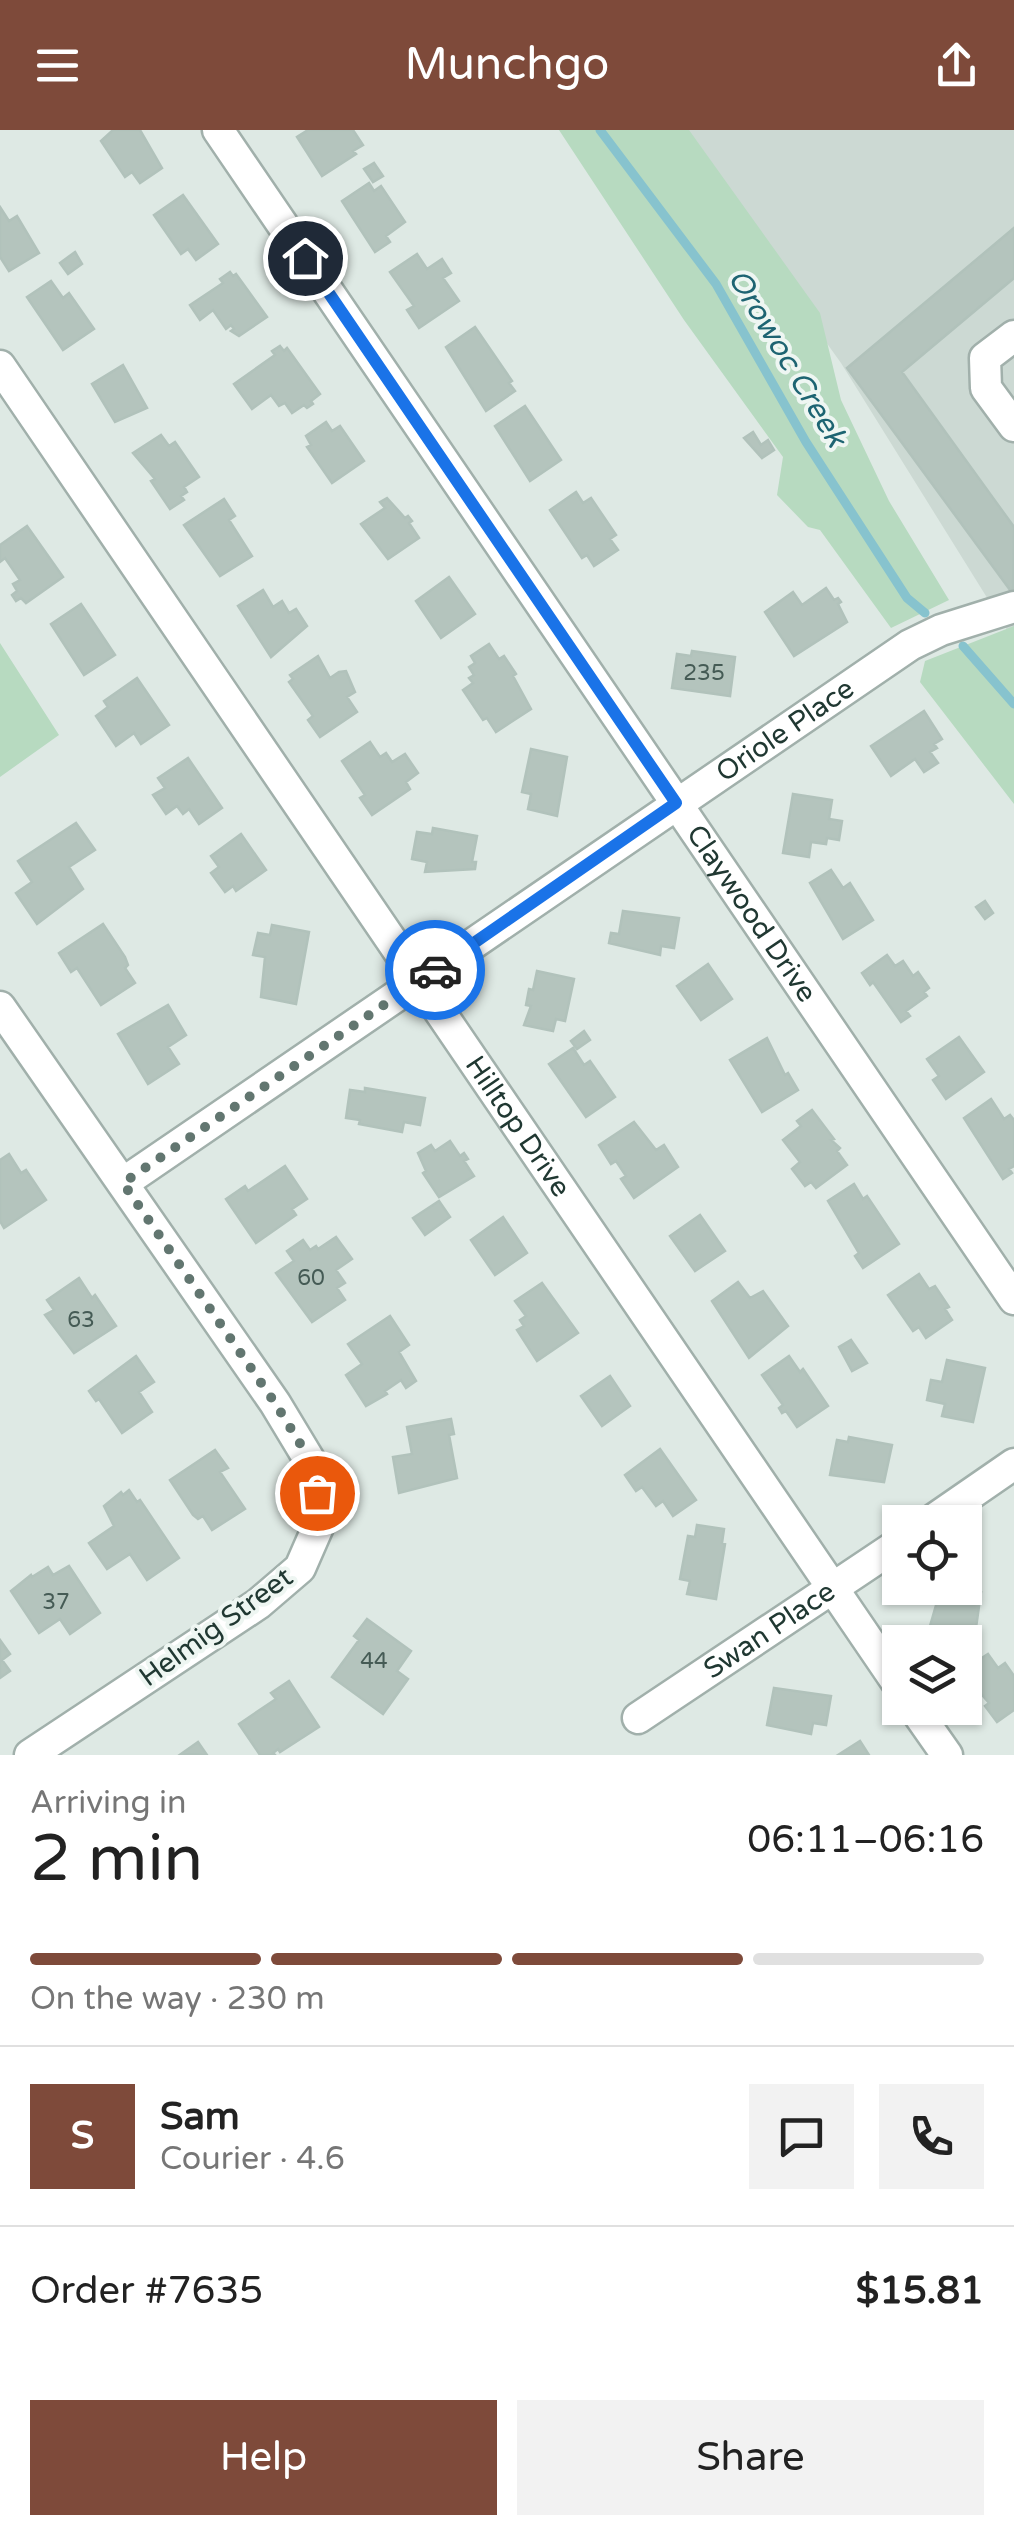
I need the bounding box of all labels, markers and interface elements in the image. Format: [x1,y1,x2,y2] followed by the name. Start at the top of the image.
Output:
[30,38,85,93] icon: menu
[405,38,609,92] text: Munchgo
[929,38,984,93] icon: share
[263,216,348,301] pin
[278,231,333,286] icon: home
[719,262,856,456] water label: Orowoc Creek
[683,660,725,686] house number: 235
[710,671,860,789] street label: Oriole Place
[679,818,824,1009] street label: Claywood Drive
[385,920,485,1020] courier
[408,943,463,998] icon: car
[458,1049,578,1203] street label: Hilltop Drive
[297,1265,325,1291] house number: 60
[67,1307,95,1333] house number: 63
[275,1451,360,1536] pin
[290,1466,345,1521] icon: bag
[882,1505,982,1725] map controls
[882,1505,982,1605] button: locate
[133,1560,300,1694] street label: Helmig Street
[697,1574,841,1686] street label: Swan Place
[42,1589,70,1615] house number: 37
[882,1625,982,1725] button: layers
[360,1648,388,1674] house number: 44
[30,1784,187,1822] text: Arriving in
[747,1817,984,1863] text: 06:11–06:16
[30,1820,203,1899] text: 2 min
[30,1980,325,2018] text: On the way · 230 m
[749,2084,854,2189] button: chat
[879,2084,984,2189] button: phone
[160,2094,240,2140] text: Sam
[71,2113,94,2159] text: S
[160,2140,345,2178] text: Courier · 4.6
[30,2268,263,2314] text: Order #7635
[856,2268,984,2314] text: $15.81
[30,2400,497,2515] button: Help
[517,2400,984,2515] button: Share

